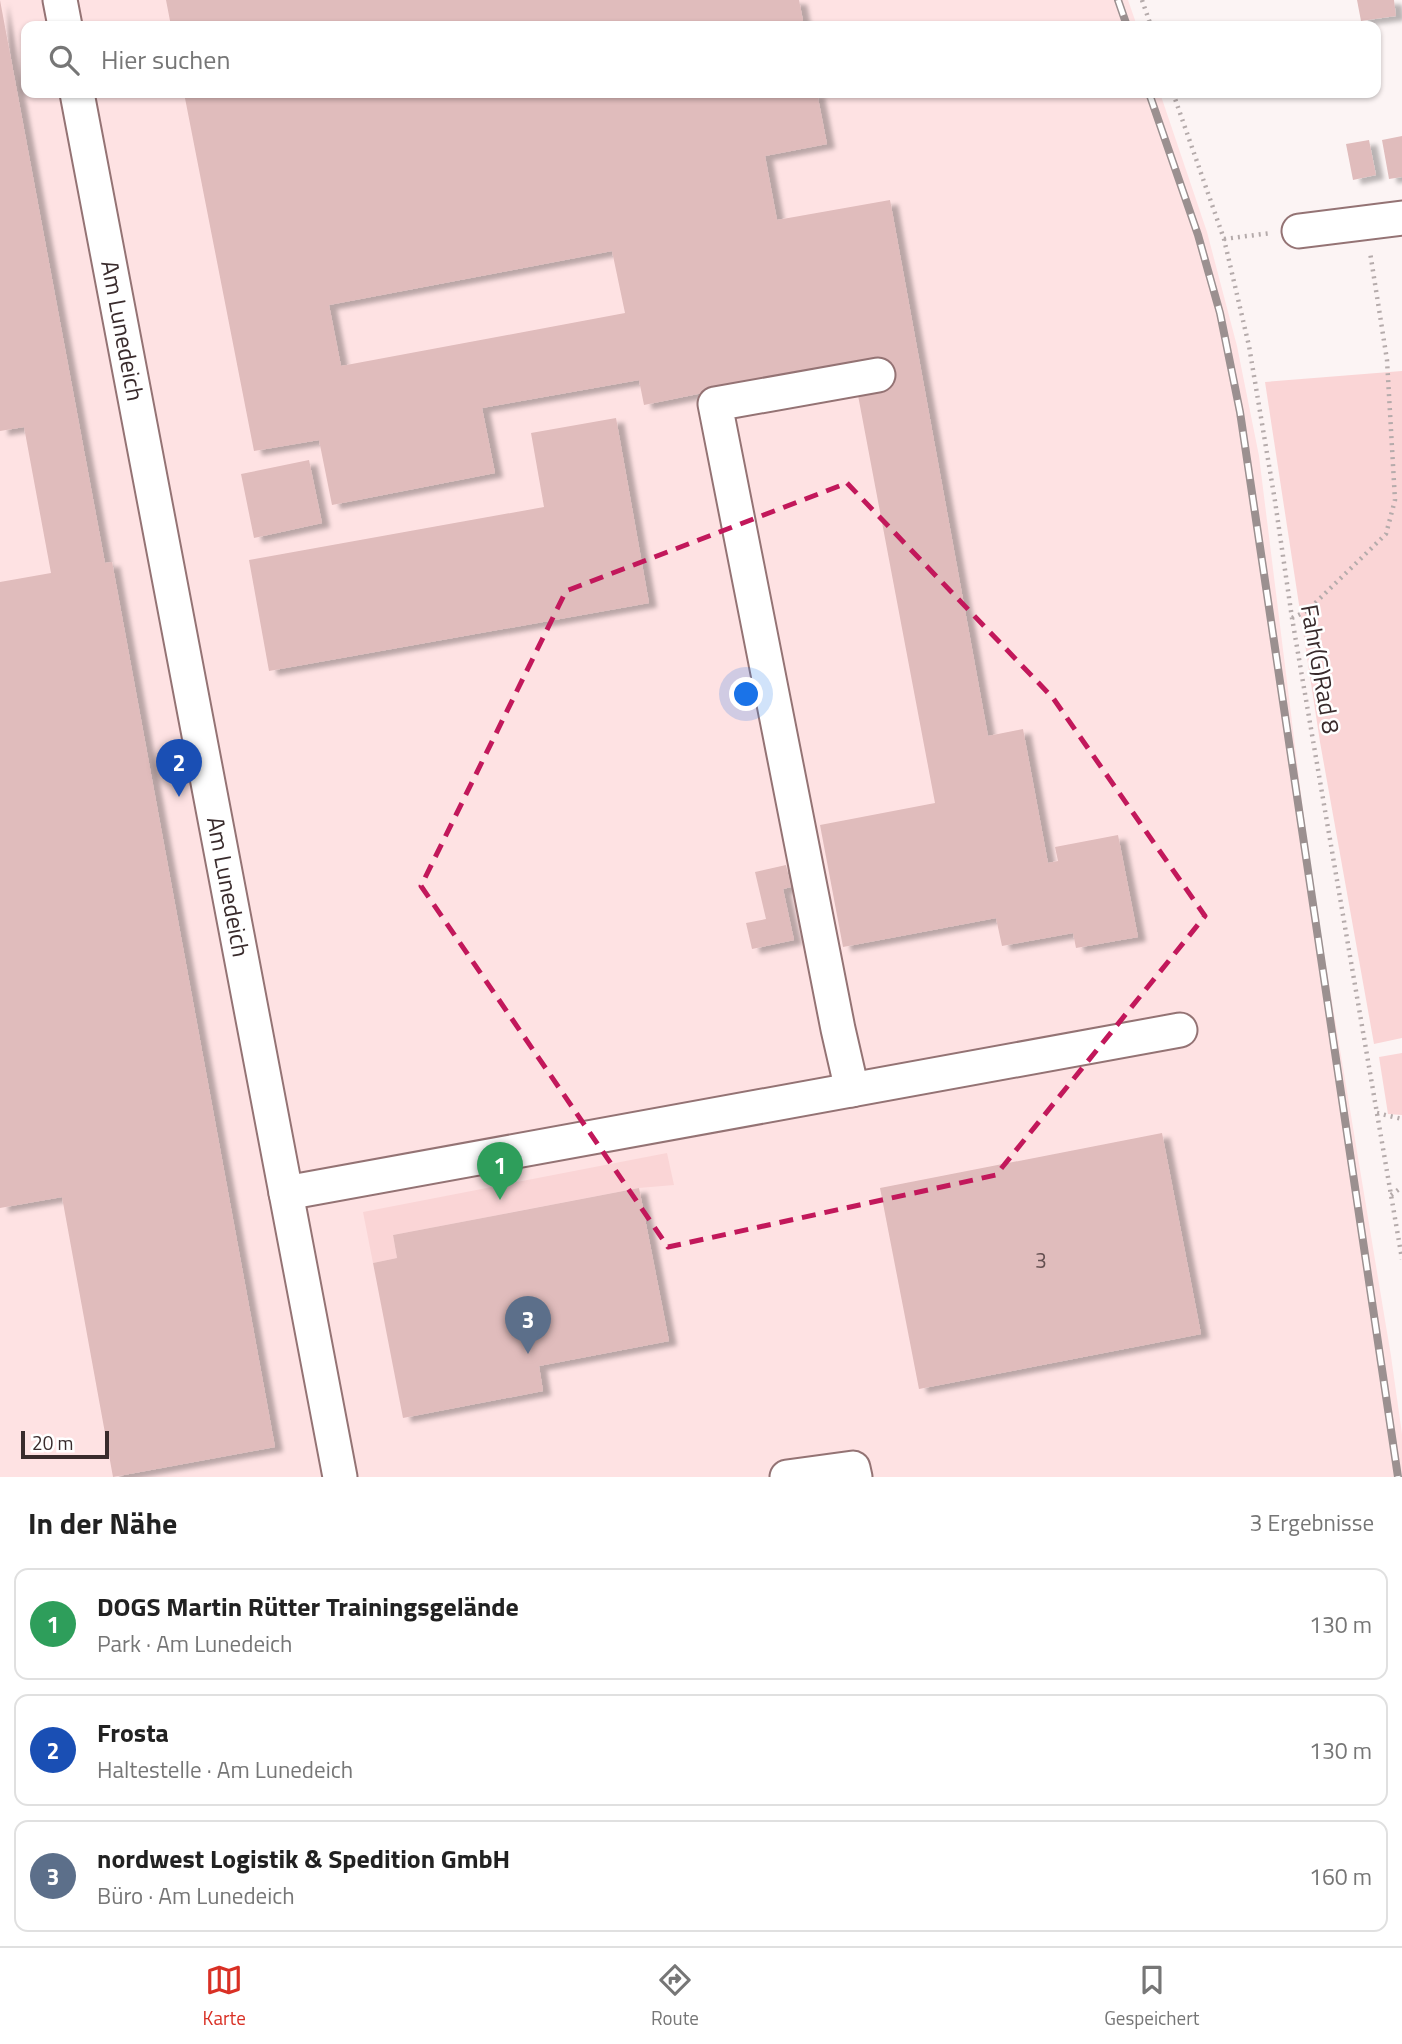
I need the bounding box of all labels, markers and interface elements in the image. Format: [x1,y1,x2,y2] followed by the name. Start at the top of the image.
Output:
[21,21,1381,98] search box
[101,40,230,79] text: Hier suchen
[45,41,83,79] icon: search
[92,257,154,404] street label: Am Lunedeich
[1292,601,1350,736] street label: Fahr(G)Rad 8
[729,677,763,711] your location
[156,739,202,797] pin: 2
[198,813,260,960] street label: Am Lunedeich
[477,1142,523,1200] pin: 1
[1035,1244,1047,1276] house number: 3
[505,1296,551,1354] pin: 3
[21,1428,108,1460] scale bar
[32,1428,73,1457] text: 20 m
[28,1500,177,1546] text: In der Nähe
[1250,1505,1374,1540] text: 3 Ergebnisse
[97,1587,519,1626] text: DOGS Martin Rütter Trainingsgelände
[47,1607,59,1642] text: 1
[1309,1607,1372,1642] text: 130 m
[97,1626,292,1661] text: Park · Am Lunedeich
[97,1713,169,1752] text: Frosta
[47,1733,59,1768] text: 2
[1309,1733,1372,1768] text: 130 m
[97,1752,353,1787] text: Haltestelle · Am Lunedeich
[97,1839,510,1878] text: nordwest Logistik & Spedition GmbH
[47,1859,59,1894] text: 3
[1309,1859,1372,1894] text: 160 m
[97,1878,295,1913] text: Büro · Am Lunedeich
[203,1961,246,2032] tab: Karte
[651,1961,699,2032] tab: Route
[1104,1961,1199,2032] tab: Gespeichert

